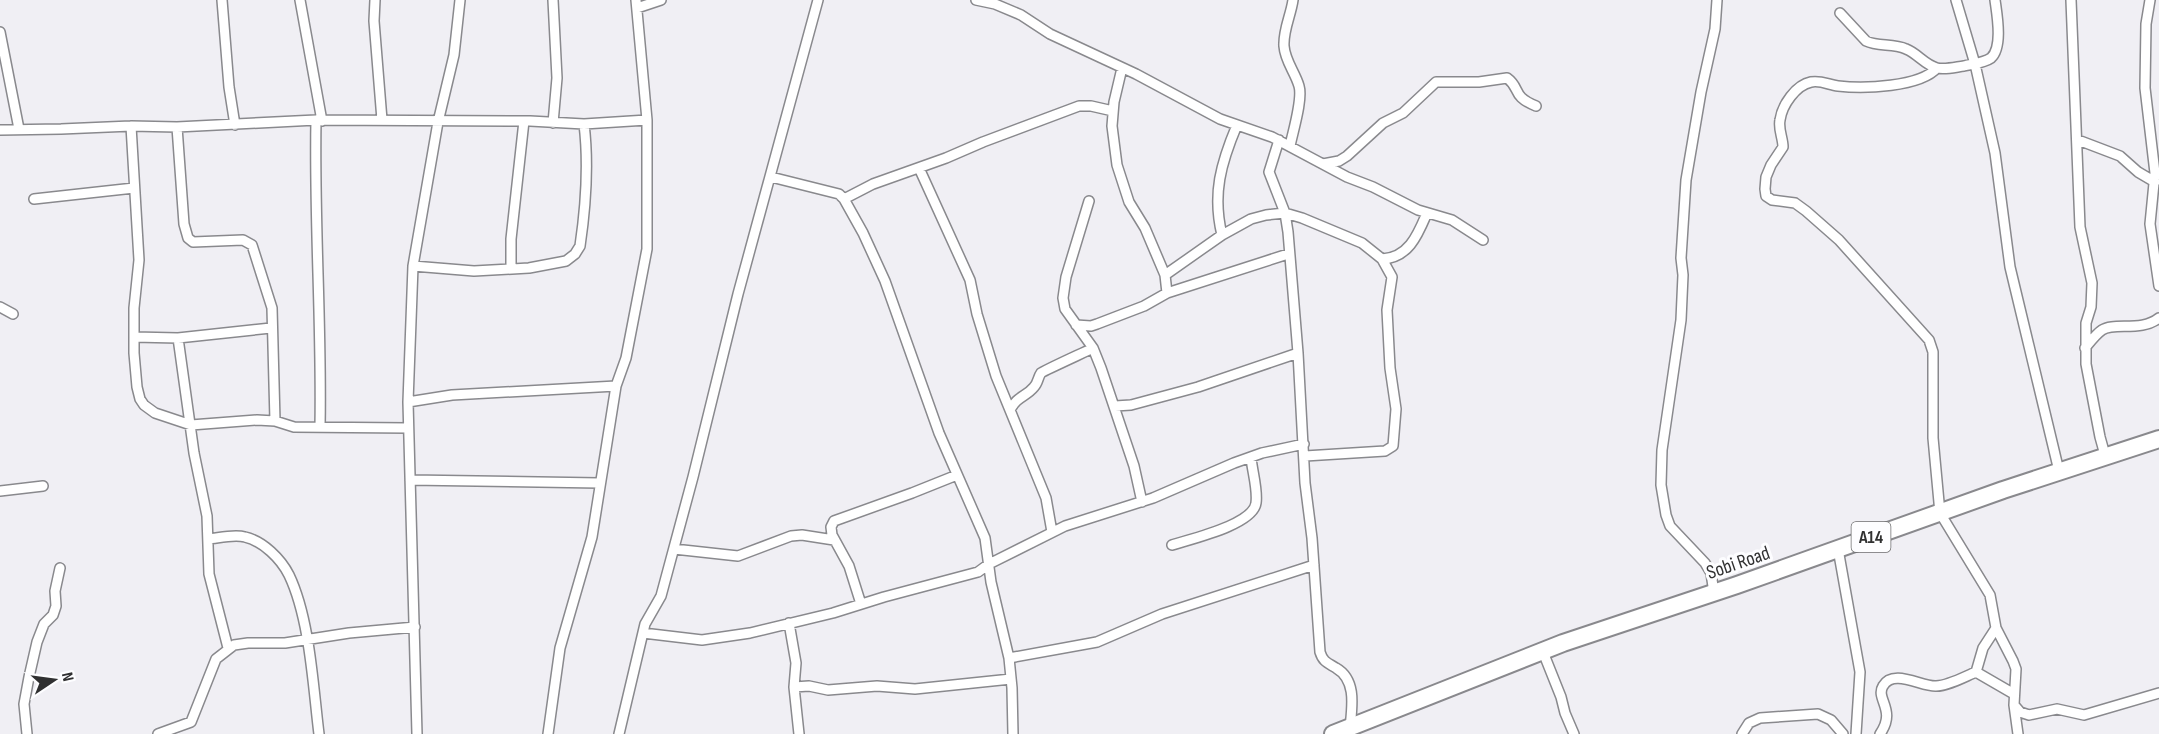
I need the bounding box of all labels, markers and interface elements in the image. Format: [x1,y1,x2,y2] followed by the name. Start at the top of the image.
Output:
[1852,522,1890,552] road number: A14
[1704,541,1773,585] street label: Sobi Road
[24,650,84,710] north arrow
[57,671,77,683] text: N

